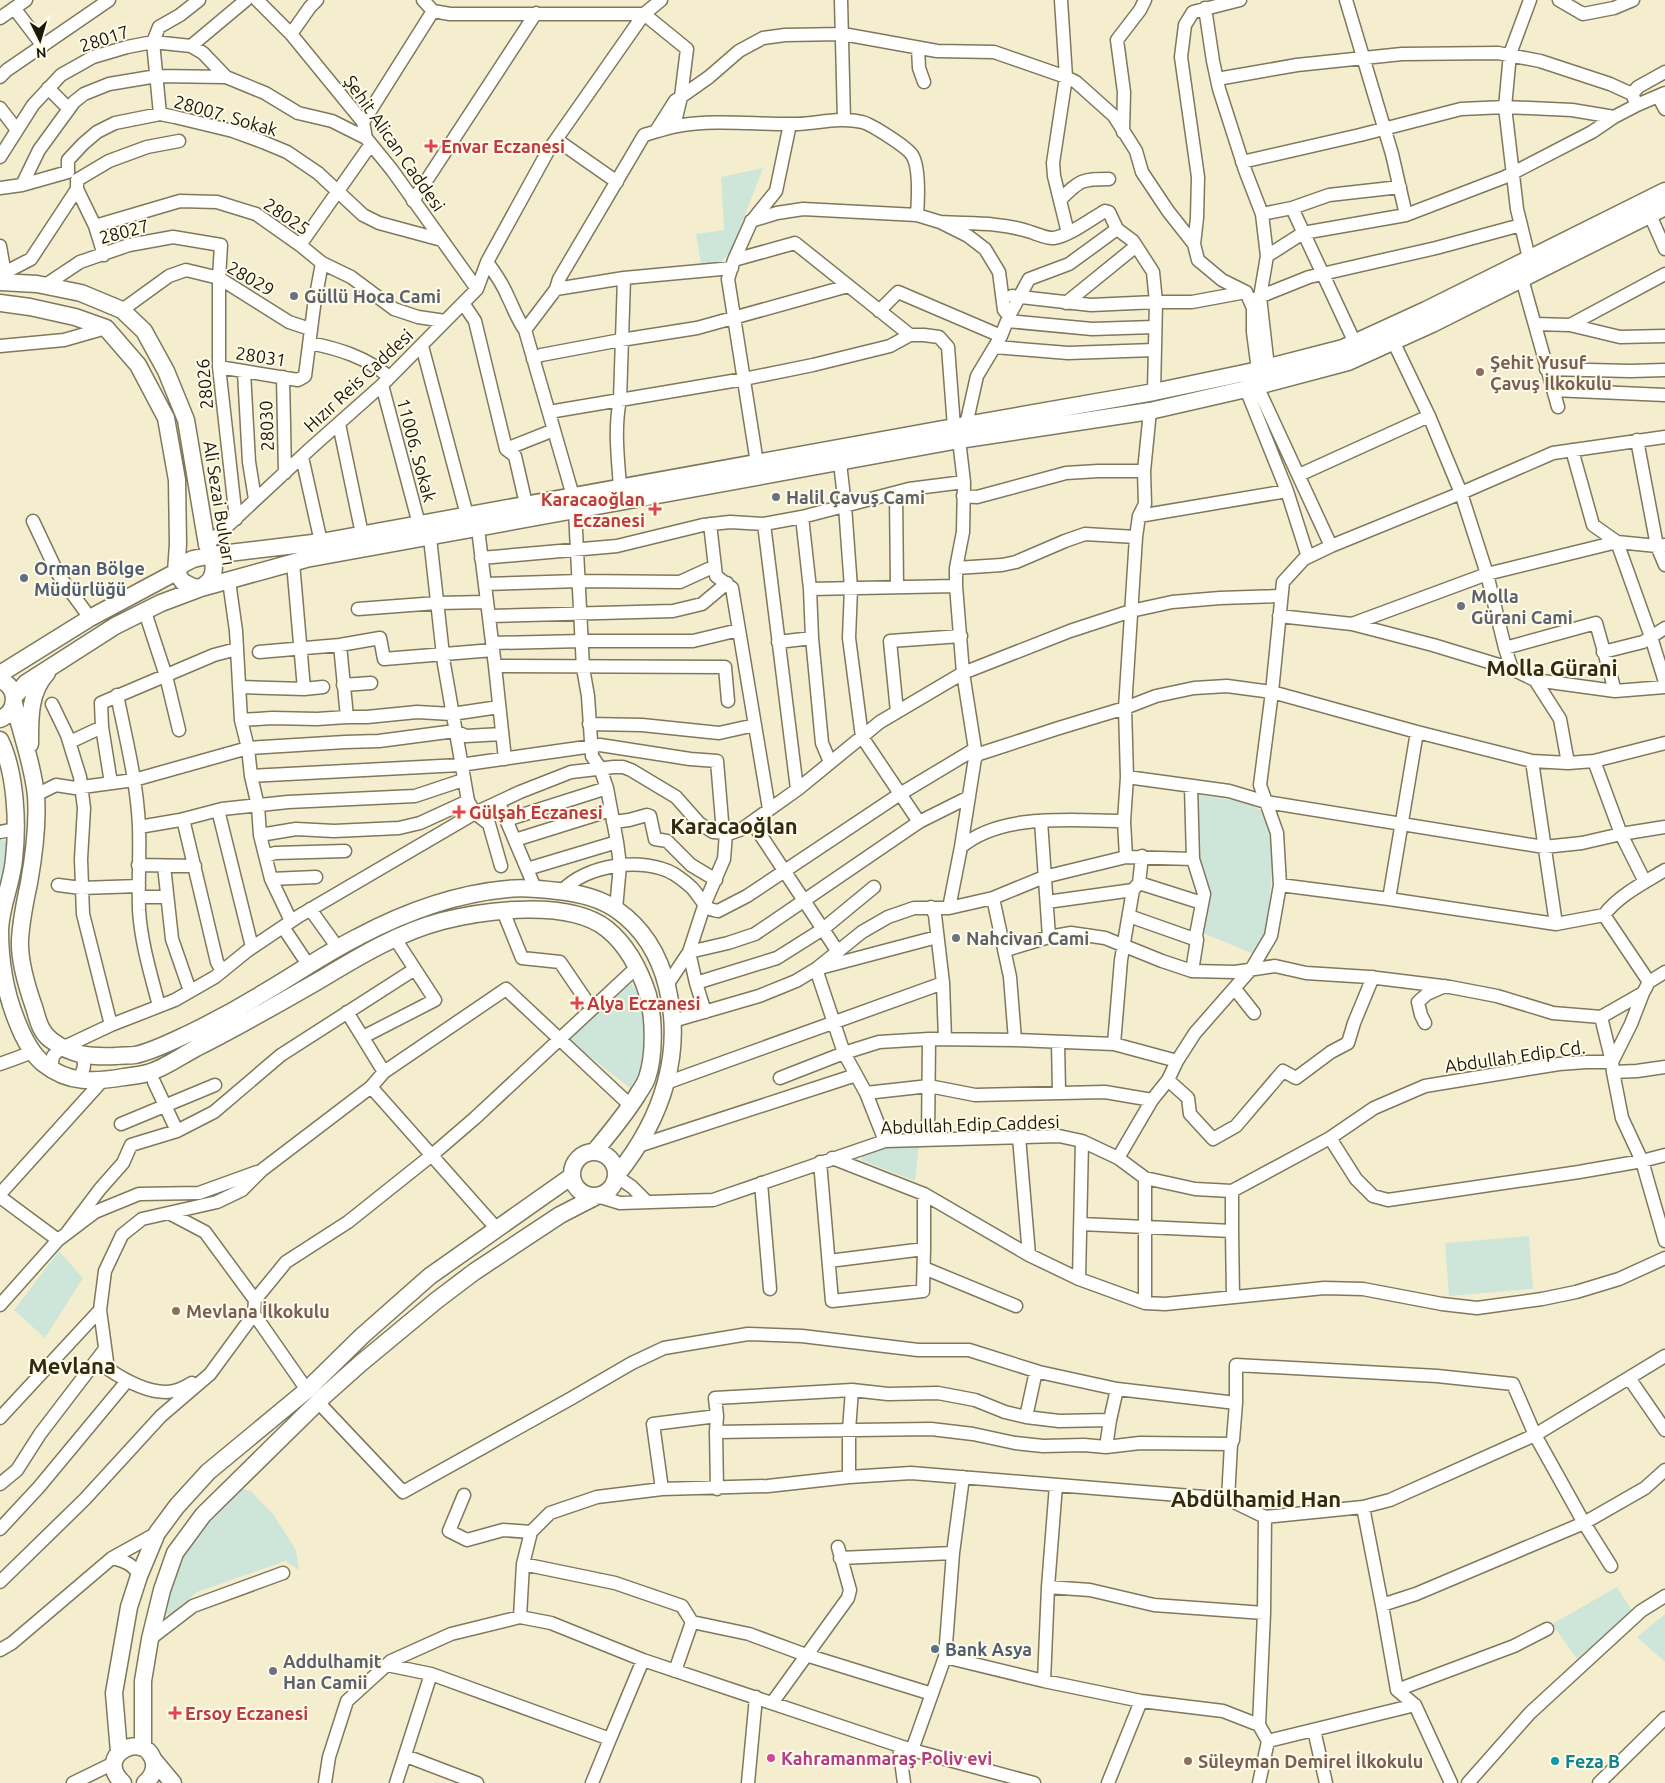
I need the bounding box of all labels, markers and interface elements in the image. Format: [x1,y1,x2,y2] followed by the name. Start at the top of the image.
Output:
[15,15,65,65] north arrow
[77,21,131,55] street label: 28017
[35,45,47,61] text: N
[341,71,449,215] street label: Şehit Alican Caddesi
[172,91,280,139] street label: 28007. Sokak
[441,136,565,156] place label: Envar Eczanesi
[425,140,437,152] marker: Envar Eczanesi
[260,194,314,238] street label: 28025
[97,215,151,247] street label: 28027
[224,257,278,299] street label: 28029
[304,286,441,306] place label: Güllü Hoca Cami
[288,290,300,302] marker: Güllü Hoca Cami
[299,324,417,436] street label: Hızır Reis Caddesi
[234,342,288,370] street label: 28031
[1490,352,1612,394] place label: Şehit Yusuf Çavuş İlkokulu
[192,358,216,410] street label: 28026
[1474,366,1486,378] marker: Şehit Yusuf Çavuş İlkokulu
[394,396,440,504] street label: 11006. Sokak
[255,400,277,452] street label: 28030
[200,439,240,567] street label: Ali Sezai Bulvarı
[786,487,925,508] place label: Halil Çavuş Cami
[541,489,645,530] place label: Karacaoğlan Eczanesi
[770,491,782,503] marker: Halil Çavuş Cami
[649,503,661,515] marker: Karacaoğlan Eczanesi
[34,558,145,599] place label: Orman Bölge Müdürlüğü
[18,572,30,584] marker: Orman Bölge Müdürlüğü
[1471,586,1573,627] place label: Molla Gürani Cami
[1455,600,1467,612] marker: Molla Gürani Cami
[1486,655,1618,680] district label: Molla Gürani
[469,802,603,823] place label: Gülşah Eczanesi
[453,806,465,818] marker: Gülşah Eczanesi
[670,813,798,838] district label: Karacaoğlan
[966,928,1089,948] place label: Nahcivan Cami
[950,932,962,944] marker: Nahcivan Cami
[587,993,701,1013] place label: Alya Eczanesi
[571,997,583,1009] marker: Alya Eczanesi
[1443,1036,1587,1076] street label: Abdullah Edip Cd.
[880,1111,1060,1137] street label: Abdullah Edip Caddesi
[186,1301,330,1321] place label: Mevlana İlkokulu
[170,1305,182,1317] marker: Mevlana İlkokulu
[28,1353,116,1378] district label: Mevlana
[1171,1486,1341,1511] district label: Abdülhamid Han
[945,1639,1032,1659] place label: Bank Asya
[929,1643,941,1655] marker: Bank Asya
[283,1651,382,1692] place label: Addulhamit Han Camii
[267,1665,279,1677] marker: Addulhamit Han Camii
[185,1703,308,1723] place label: Ersoy Eczanesi
[169,1707,181,1719] marker: Ersoy Eczanesi
[781,1748,992,1769] place label: Kahramanmaraş Poliv evi
[1198,1751,1423,1771] place label: Süleyman Demirel İlkokulu
[1565,1751,1620,1771] place label: Feza B
[765,1752,777,1764] marker: Kahramanmaraş Poliv evi
[1182,1755,1194,1767] marker: Süleyman Demirel İlkokulu
[1549,1755,1561,1767] marker: Feza B

